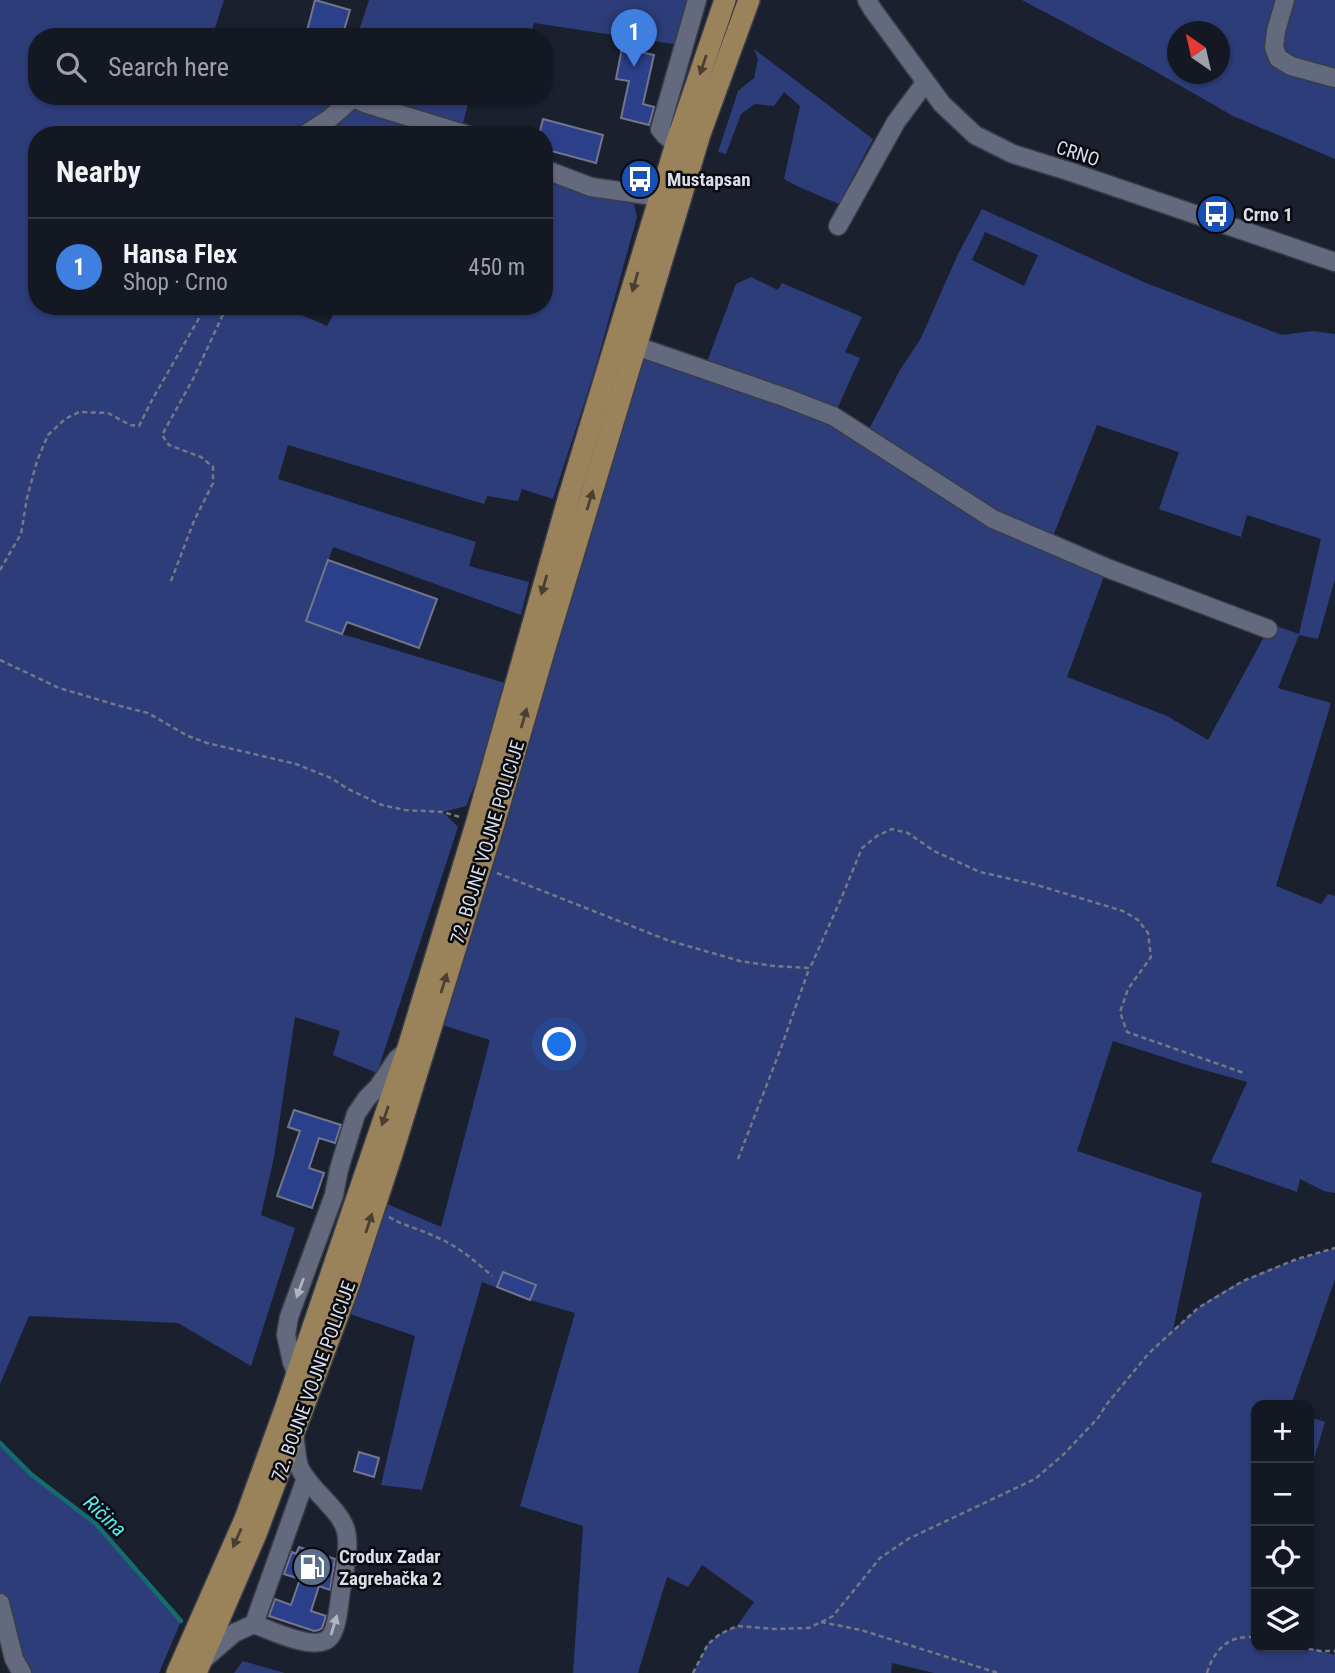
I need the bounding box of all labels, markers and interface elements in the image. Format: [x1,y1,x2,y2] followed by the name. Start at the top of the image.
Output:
[611,9,657,67] pin: 1
[1167,21,1230,84] north arrow
[28,28,553,105] search box
[52,48,90,86] icon: search
[108,52,229,82] text: Search here
[697,54,708,75] one-way arrow
[1053,136,1102,171] street label: CRNO
[56,154,141,189] text: Nearby
[619,158,661,200] bus stop icon: Mustapsan
[667,168,751,191] place label: Mustapsan
[1195,193,1237,235] bus stop icon: Crno 1
[1243,203,1293,226] place label: Crno 1
[123,239,237,269] text: Hansa Flex
[73,254,85,281] text: 1
[468,254,525,281] text: 450 m
[123,269,228,296] text: Shop · Crno
[629,271,639,292] one-way arrow
[585,489,595,510] one-way arrow
[538,575,548,596] one-way arrow
[520,707,530,728] one-way arrow
[446,738,529,947] street label: 72. BOJNE VOJNE POLICIJE
[440,972,450,993] one-way arrow
[542,1027,576,1061] your location
[379,1105,390,1126] one-way arrow
[364,1212,375,1233] one-way arrow
[294,1277,305,1298] one-way arrow
[267,1278,360,1484] street label: 72. BOJNE VOJNE POLICIJE
[1251,1400,1314,1652] map controls
[1251,1400,1314,1463] button: +
[1251,1463,1314,1526] button: −
[79,1490,131,1542] water label: Ričina
[1251,1526,1314,1589] button: locate
[231,1528,243,1548] one-way arrow
[339,1545,442,1590] place label: Crodux Zadar Zagrebačka 2
[291,1546,333,1588] fuel station icon: Crodux Zadar Zagrebačka 2
[1251,1589,1314,1652] button: layers
[329,1615,340,1636] one-way arrow

